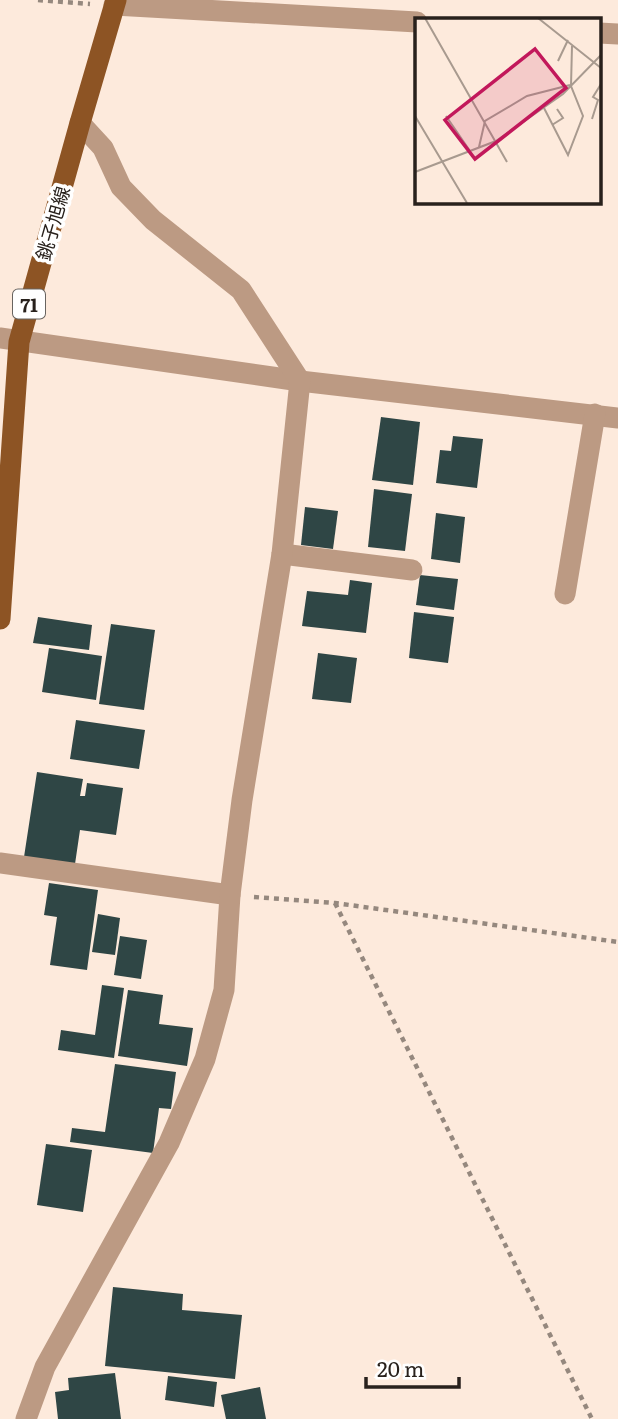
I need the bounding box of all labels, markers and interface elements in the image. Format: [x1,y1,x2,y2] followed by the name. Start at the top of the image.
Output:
[415,18,600,203] inset map
[28,183,76,263] street label: 銚子旭線
[13,290,45,318] road number: 71
[366,1346,459,1390] scale bar
[377,1352,424,1383] text: 20 m

